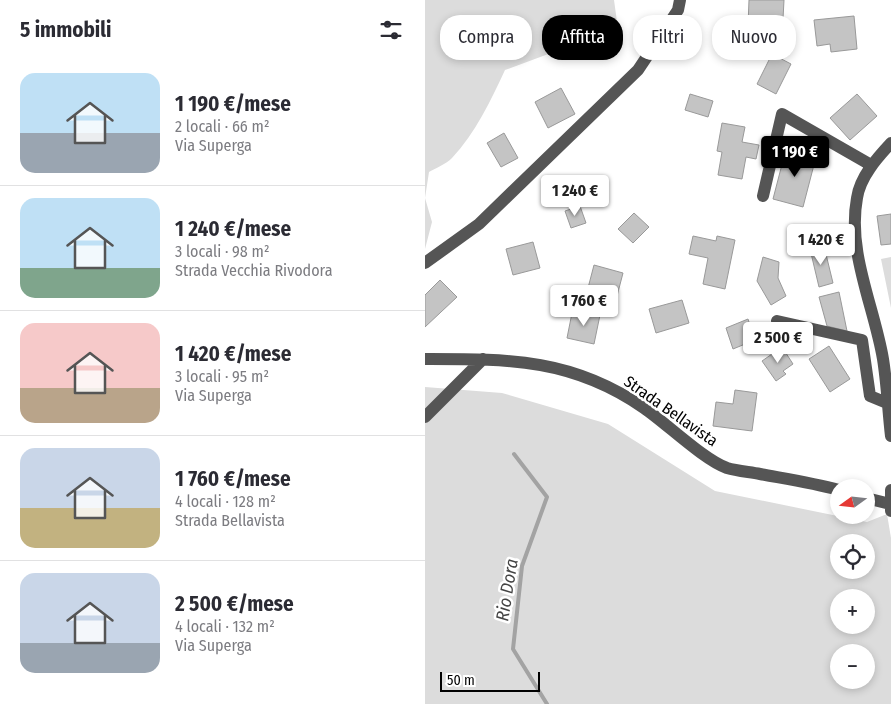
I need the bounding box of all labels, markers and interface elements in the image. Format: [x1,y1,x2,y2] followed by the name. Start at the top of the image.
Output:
[440,15,532,60] chip: Compra
[542,15,623,60] chip: Affitta
[633,15,702,60] chip: Filtri
[712,15,796,60] chip: Nuovo
[377,16,405,44] icon: filters
[20,17,111,43] text: 5 immobili
[175,91,291,117] text: 1 190 €/mese
[60,93,120,153] icon: home
[175,117,270,136] text: 2 locali · 66 m²
[175,136,252,155] text: Via Superga
[749,136,841,178] pin: 1 190 €
[772,142,818,161] text: 1 190 €
[529,174,621,217] pin: 1 240 €
[552,181,598,200] text: 1 240 €
[175,216,291,242] text: 1 240 €/mese
[60,218,120,278] icon: home
[775,224,867,266] pin: 1 420 €
[798,230,844,249] text: 1 420 €
[175,242,270,261] text: 3 locali · 98 m²
[175,261,333,280] text: Strada Vecchia Rivodora
[538,284,630,327] pin: 1 760 €
[561,291,607,310] text: 1 760 €
[732,322,824,364] pin: 2 500 €
[754,328,802,347] text: 2 500 €
[175,341,291,367] text: 1 420 €/mese
[60,343,120,403] icon: home
[175,367,269,386] text: 3 locali · 95 m²
[621,372,722,450] street label: Strada Bellavista
[175,386,252,405] text: Via Superga
[175,466,291,492] text: 1 760 €/mese
[60,468,120,528] icon: home
[830,479,875,524] north arrow
[830,479,875,689] map controls
[175,492,276,511] text: 4 locali · 128 m²
[175,511,285,530] text: Strada Bellavista
[830,534,875,579] button: locate
[491,557,523,623] water label: Rio Dora
[830,589,875,634] button: +
[175,591,294,617] text: 2 500 €/mese
[60,593,120,653] icon: home
[175,617,275,636] text: 4 locali · 132 m²
[175,636,252,655] text: Via Superga
[830,644,875,689] button: −
[440,669,540,692] scale bar
[447,672,475,689] text: 50 m

